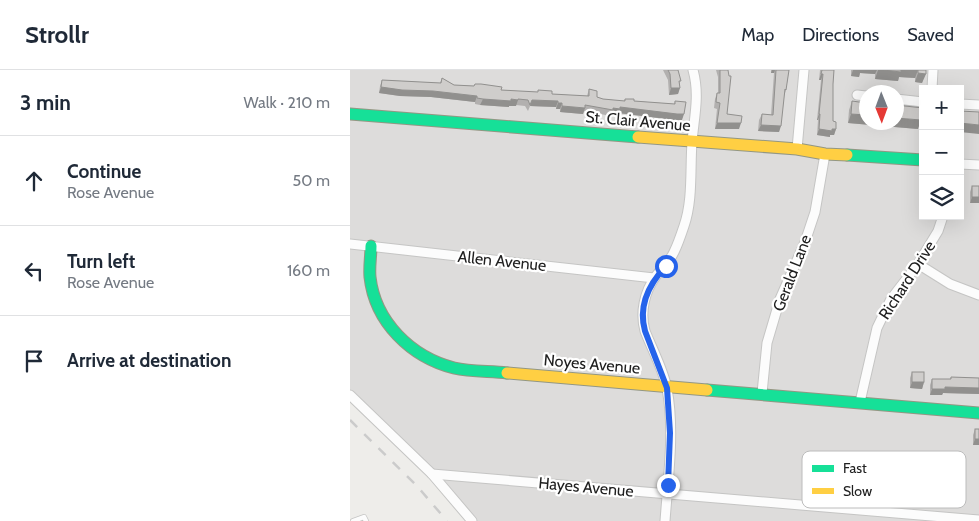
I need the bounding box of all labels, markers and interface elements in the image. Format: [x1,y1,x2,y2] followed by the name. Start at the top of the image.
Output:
[25,20,89,49] text: Strollr
[741,24,774,46] text: Map
[802,24,879,46] text: Directions
[907,24,954,46] text: Saved
[859,85,904,130] north arrow
[919,85,964,220] map controls
[919,85,964,130] button: +
[20,90,71,115] text: 3 min
[243,93,330,112] text: Walk · 210 m
[585,107,691,135] street label: St. Clair Avenue
[919,130,964,175] button: −
[67,160,141,183] text: Continue
[20,167,48,195] icon: ahead
[293,171,330,190] text: 50 m
[919,175,964,220] button: layers
[67,183,154,202] text: Rose Avenue
[769,232,815,314] street label: Gerald Lane
[875,237,939,323] street label: Richard Drive
[457,247,547,275] street label: Allen Avenue
[67,250,135,273] text: Turn left
[655,255,678,278] route start
[20,257,48,285] icon: left
[287,261,330,280] text: 160 m
[67,273,154,292] text: Rose Avenue
[20,347,48,375] icon: arrive
[67,349,231,372] text: Arrive at destination
[543,350,641,378] street label: Noyes Avenue
[802,451,966,508] legend
[843,459,867,477] text: Fast
[538,473,634,501] street label: Hayes Avenue
[657,474,680,497] route end
[843,482,872,500] text: Slow

